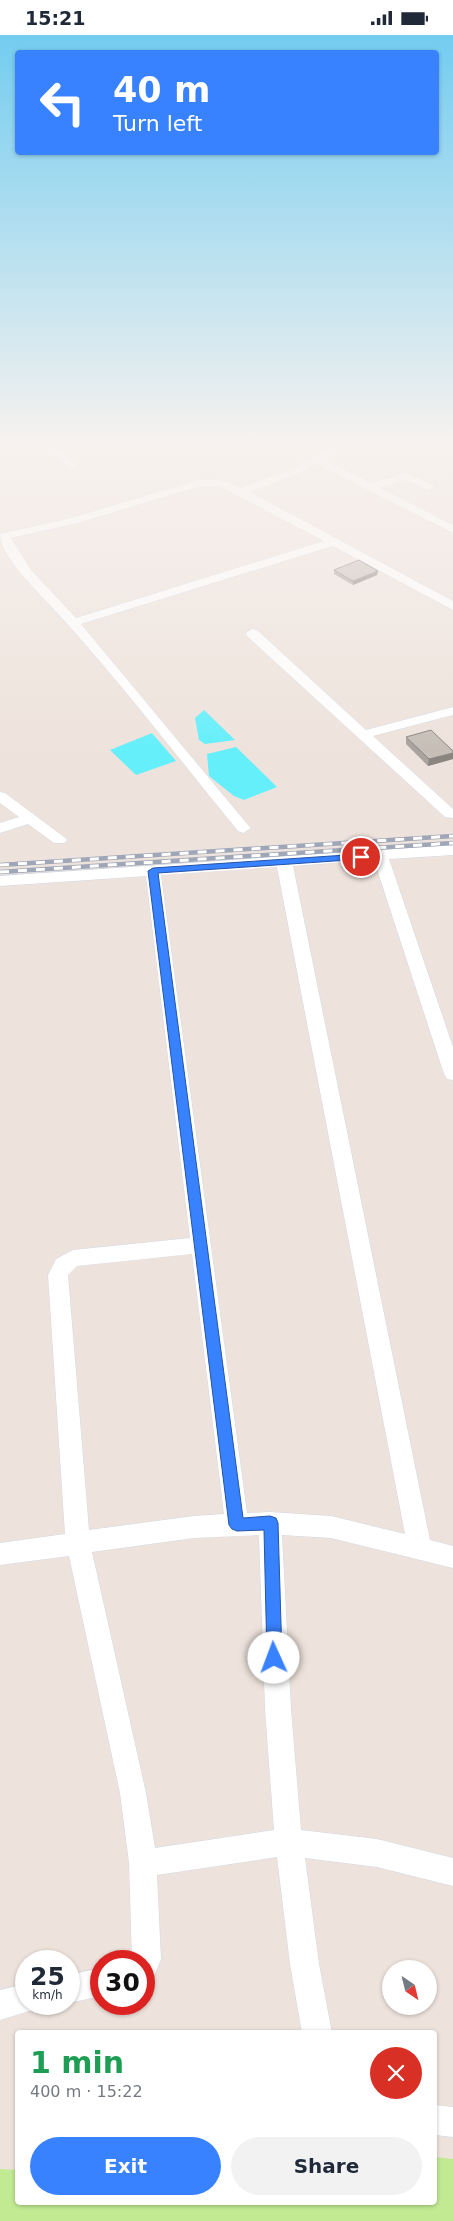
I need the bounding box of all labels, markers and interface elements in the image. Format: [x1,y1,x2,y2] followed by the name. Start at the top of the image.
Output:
[25,7,85,29] text: 15:21
[30,70,95,135] icon: left
[113,70,210,110] text: 40 m
[113,111,202,136] text: Turn left
[340,836,382,878] pin
[347,843,375,871] icon: arrive
[247,1631,299,1683] position arrow
[90,1950,155,2015] speed limit sign: 30
[382,1960,438,2015] north arrow
[382,1960,437,2015] map controls
[30,1962,65,1991] text: 25
[32,1988,63,2002] text: km/h
[30,2045,124,2080] text: 1 min
[370,2047,422,2099] button: close
[30,2082,143,2101] text: 400 m · 15:22
[30,2137,221,2195] button: Exit
[231,2137,422,2195] button: Share

